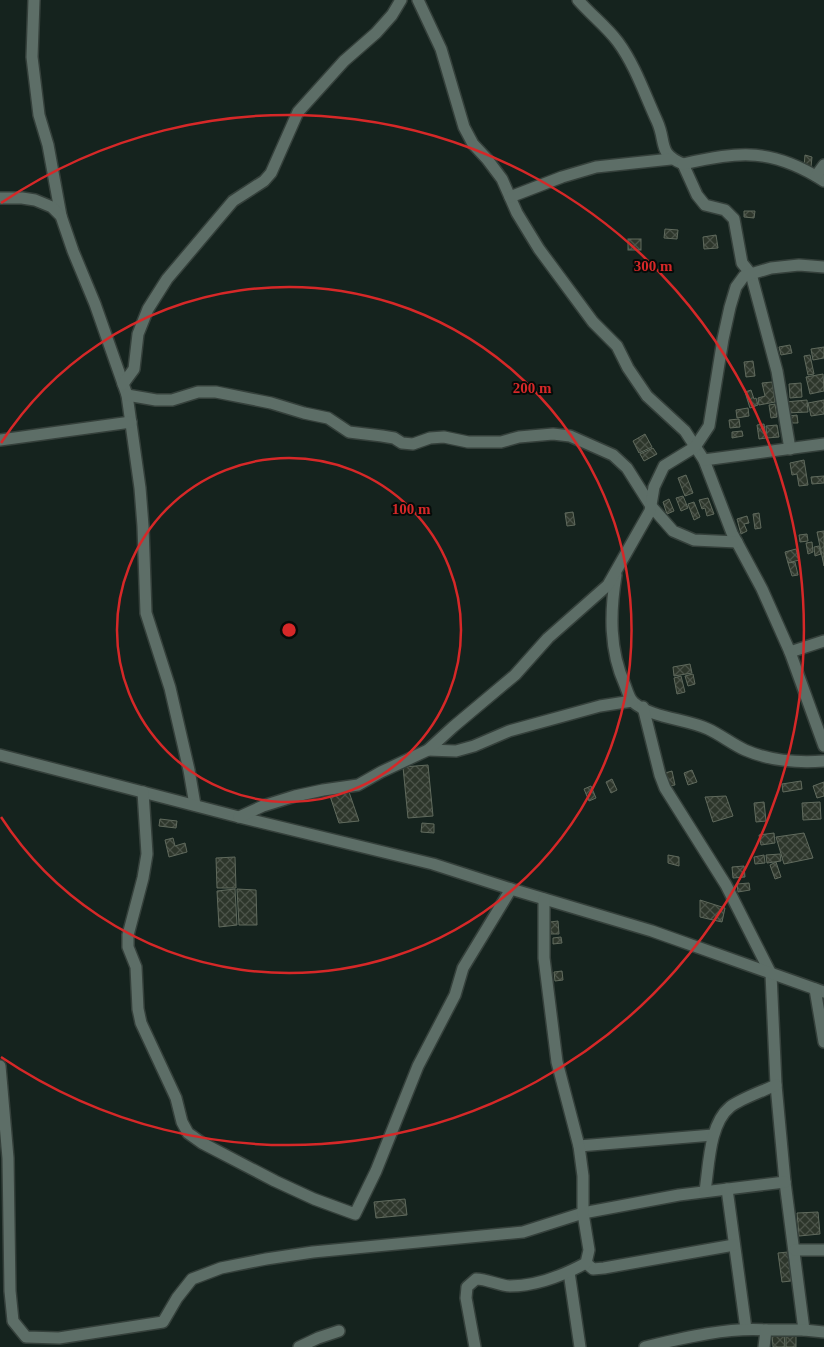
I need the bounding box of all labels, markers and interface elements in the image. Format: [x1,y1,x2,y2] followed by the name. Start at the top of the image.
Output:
[634,258,673,274] text: 300 m
[513,380,552,396] text: 200 m
[392,501,431,517] text: 100 m
[280,621,298,639] centre of rings

